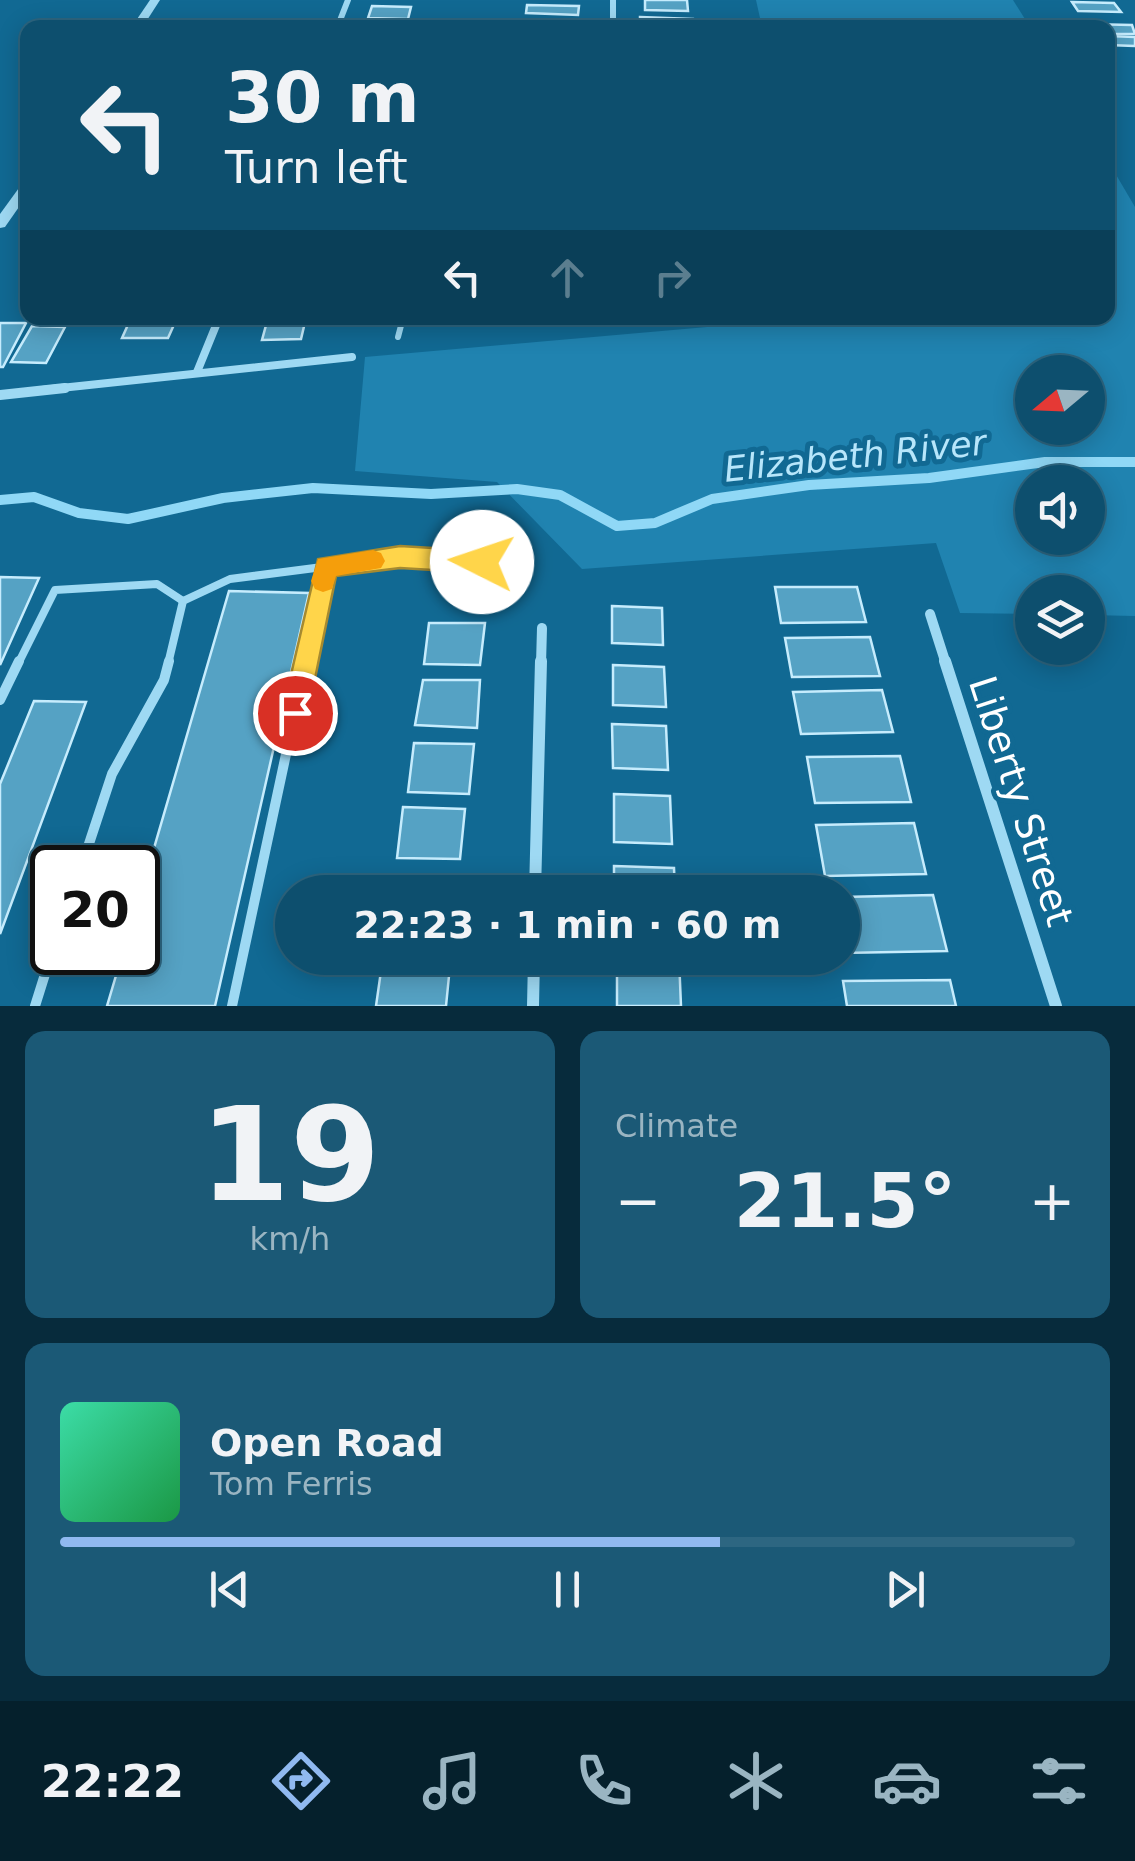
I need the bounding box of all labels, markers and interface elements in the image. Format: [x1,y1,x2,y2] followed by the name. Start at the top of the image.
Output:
[225,57,420,139] text: 30 m
[60,60,190,190] icon: left
[225,141,408,194] text: Turn left
[435,250,490,305] icon: left
[540,250,595,305] icon: ahead
[645,250,700,305] icon: right
[1015,355,1105,445] north arrow
[1015,355,1105,665] map controls
[722,422,990,490] water label: Elizabeth River
[1015,465,1105,555] button: sound
[430,510,534,614] position arrow
[1015,575,1105,665] button: layers
[253,671,338,756] pin
[960,671,1082,931] street label: Liberty Street
[268,686,323,741] icon: arrive
[30,845,160,975] speed limit sign: 20
[354,903,781,947] text: 22:23 · 1 min · 60 m
[200,1079,380,1231] text: 19
[615,1107,738,1145] text: Climate
[734,1157,956,1245] text: 21.5°
[615,1169,661,1233] text: −
[1029,1169,1075,1233] text: +
[250,1220,330,1258] text: km/h
[210,1421,444,1465] text: Open Road
[210,1465,373,1503] text: Tom Ferris
[202,1562,257,1617] icon: previous
[540,1562,595,1617] icon: pause
[878,1562,933,1617] icon: next
[266,1746,336,1816] icon: directions
[417,1746,487,1816] icon: music
[569,1746,639,1816] icon: phone
[721,1746,791,1816] icon: climate
[872,1746,942,1816] icon: car
[1024,1746,1094,1816] icon: filters
[41,1755,184,1808] text: 22:22

